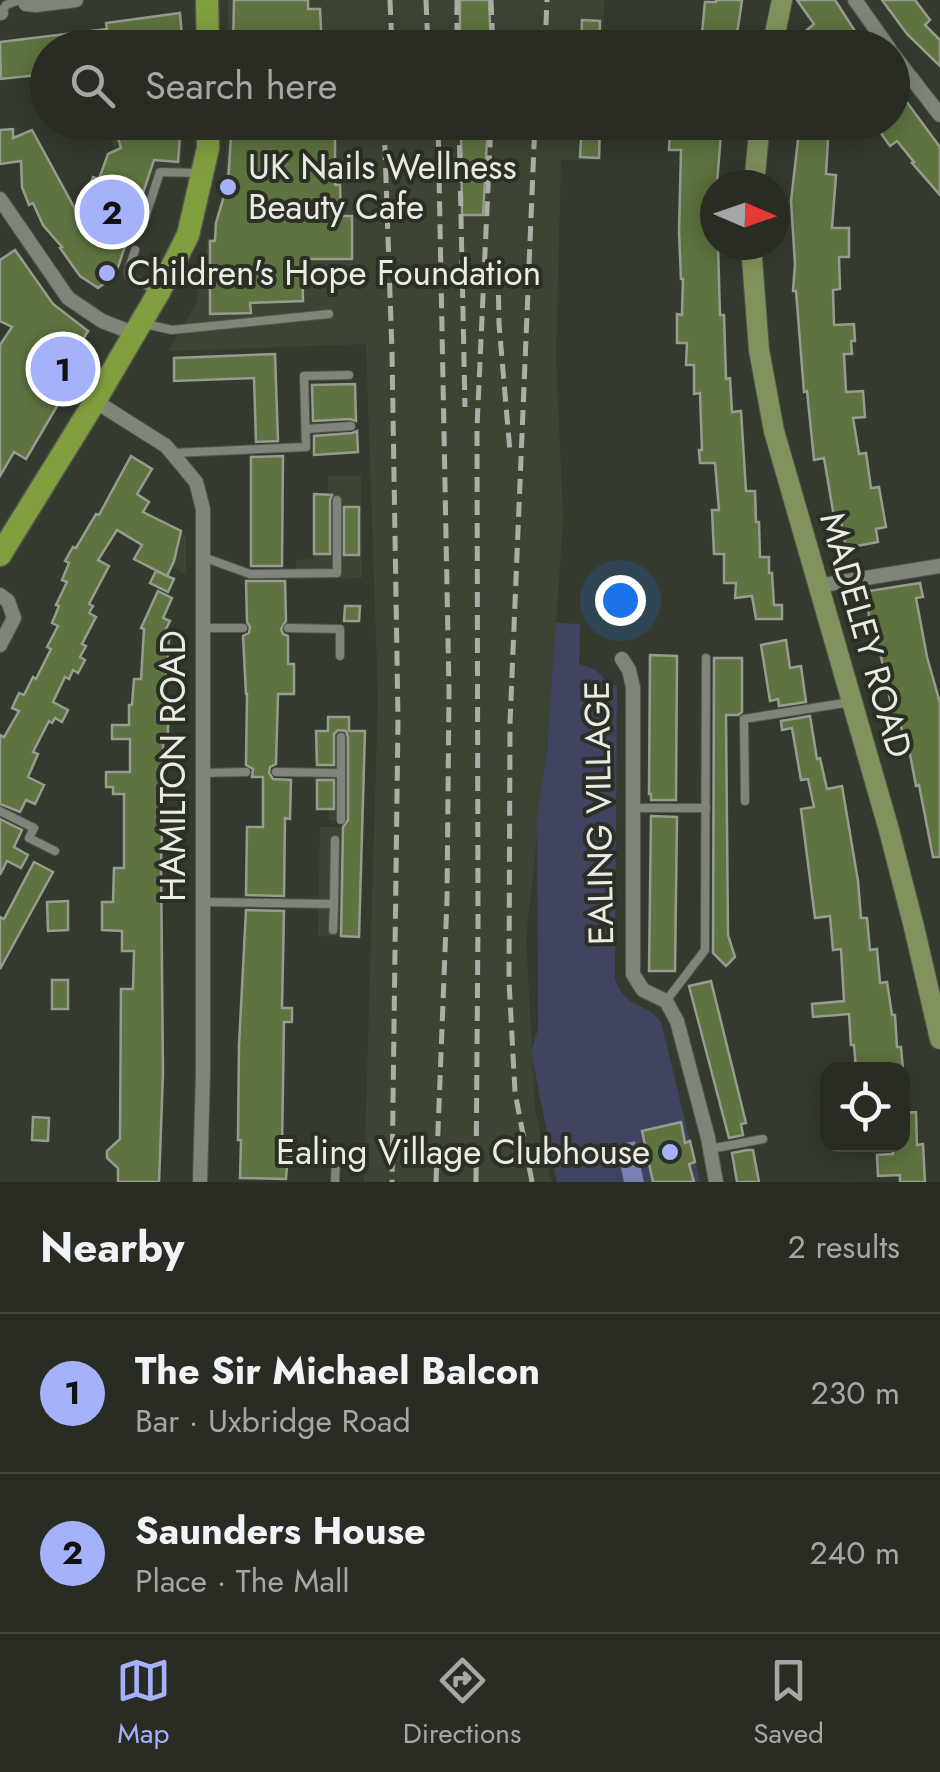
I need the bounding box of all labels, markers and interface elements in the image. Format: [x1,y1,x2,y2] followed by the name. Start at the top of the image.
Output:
[30,30,910,140] search box
[65,58,120,113] icon: search
[145,58,337,113] text: Search here
[248,142,517,232] place label: UK Nails Wellness Beauty Cafe
[700,170,790,260] north arrow
[80,174,144,250] pin: 2
[217,176,239,198] marker: UK Nails Wellness Beauty Cafe
[127,248,541,298] place label: Children's Hope Foundation
[96,262,118,284] marker: Children's Hope Foundation
[30,332,96,406] pin: 1
[807,507,925,763] street label: MADELEY ROAD
[595,575,646,626] your location
[148,630,198,902] street label: HAMILTON ROAD
[572,681,626,945] street label: EALING VILLAGE
[820,1062,910,1152] map controls
[820,1062,910,1152] button: locate
[276,1127,650,1177] place label: Ealing Village Clubhouse
[659,1141,681,1163] marker: Ealing Village Clubhouse
[40,1217,184,1278] text: Nearby
[788,1224,900,1270] text: 2 results
[135,1343,540,1398] text: The Sir Michael Balcon
[64,1370,81,1416] text: 1
[811,1370,900,1416] text: 230 m
[135,1398,411,1444] text: Bar · Uxbridge Road
[135,1503,426,1558] text: Saunders House
[62,1530,83,1576] text: 2
[809,1530,900,1576] text: 240 m
[135,1558,350,1604] text: Place · The Mall
[116,1653,171,1754] tab: Map
[403,1653,521,1754] tab: Directions
[753,1653,824,1754] tab: Saved

